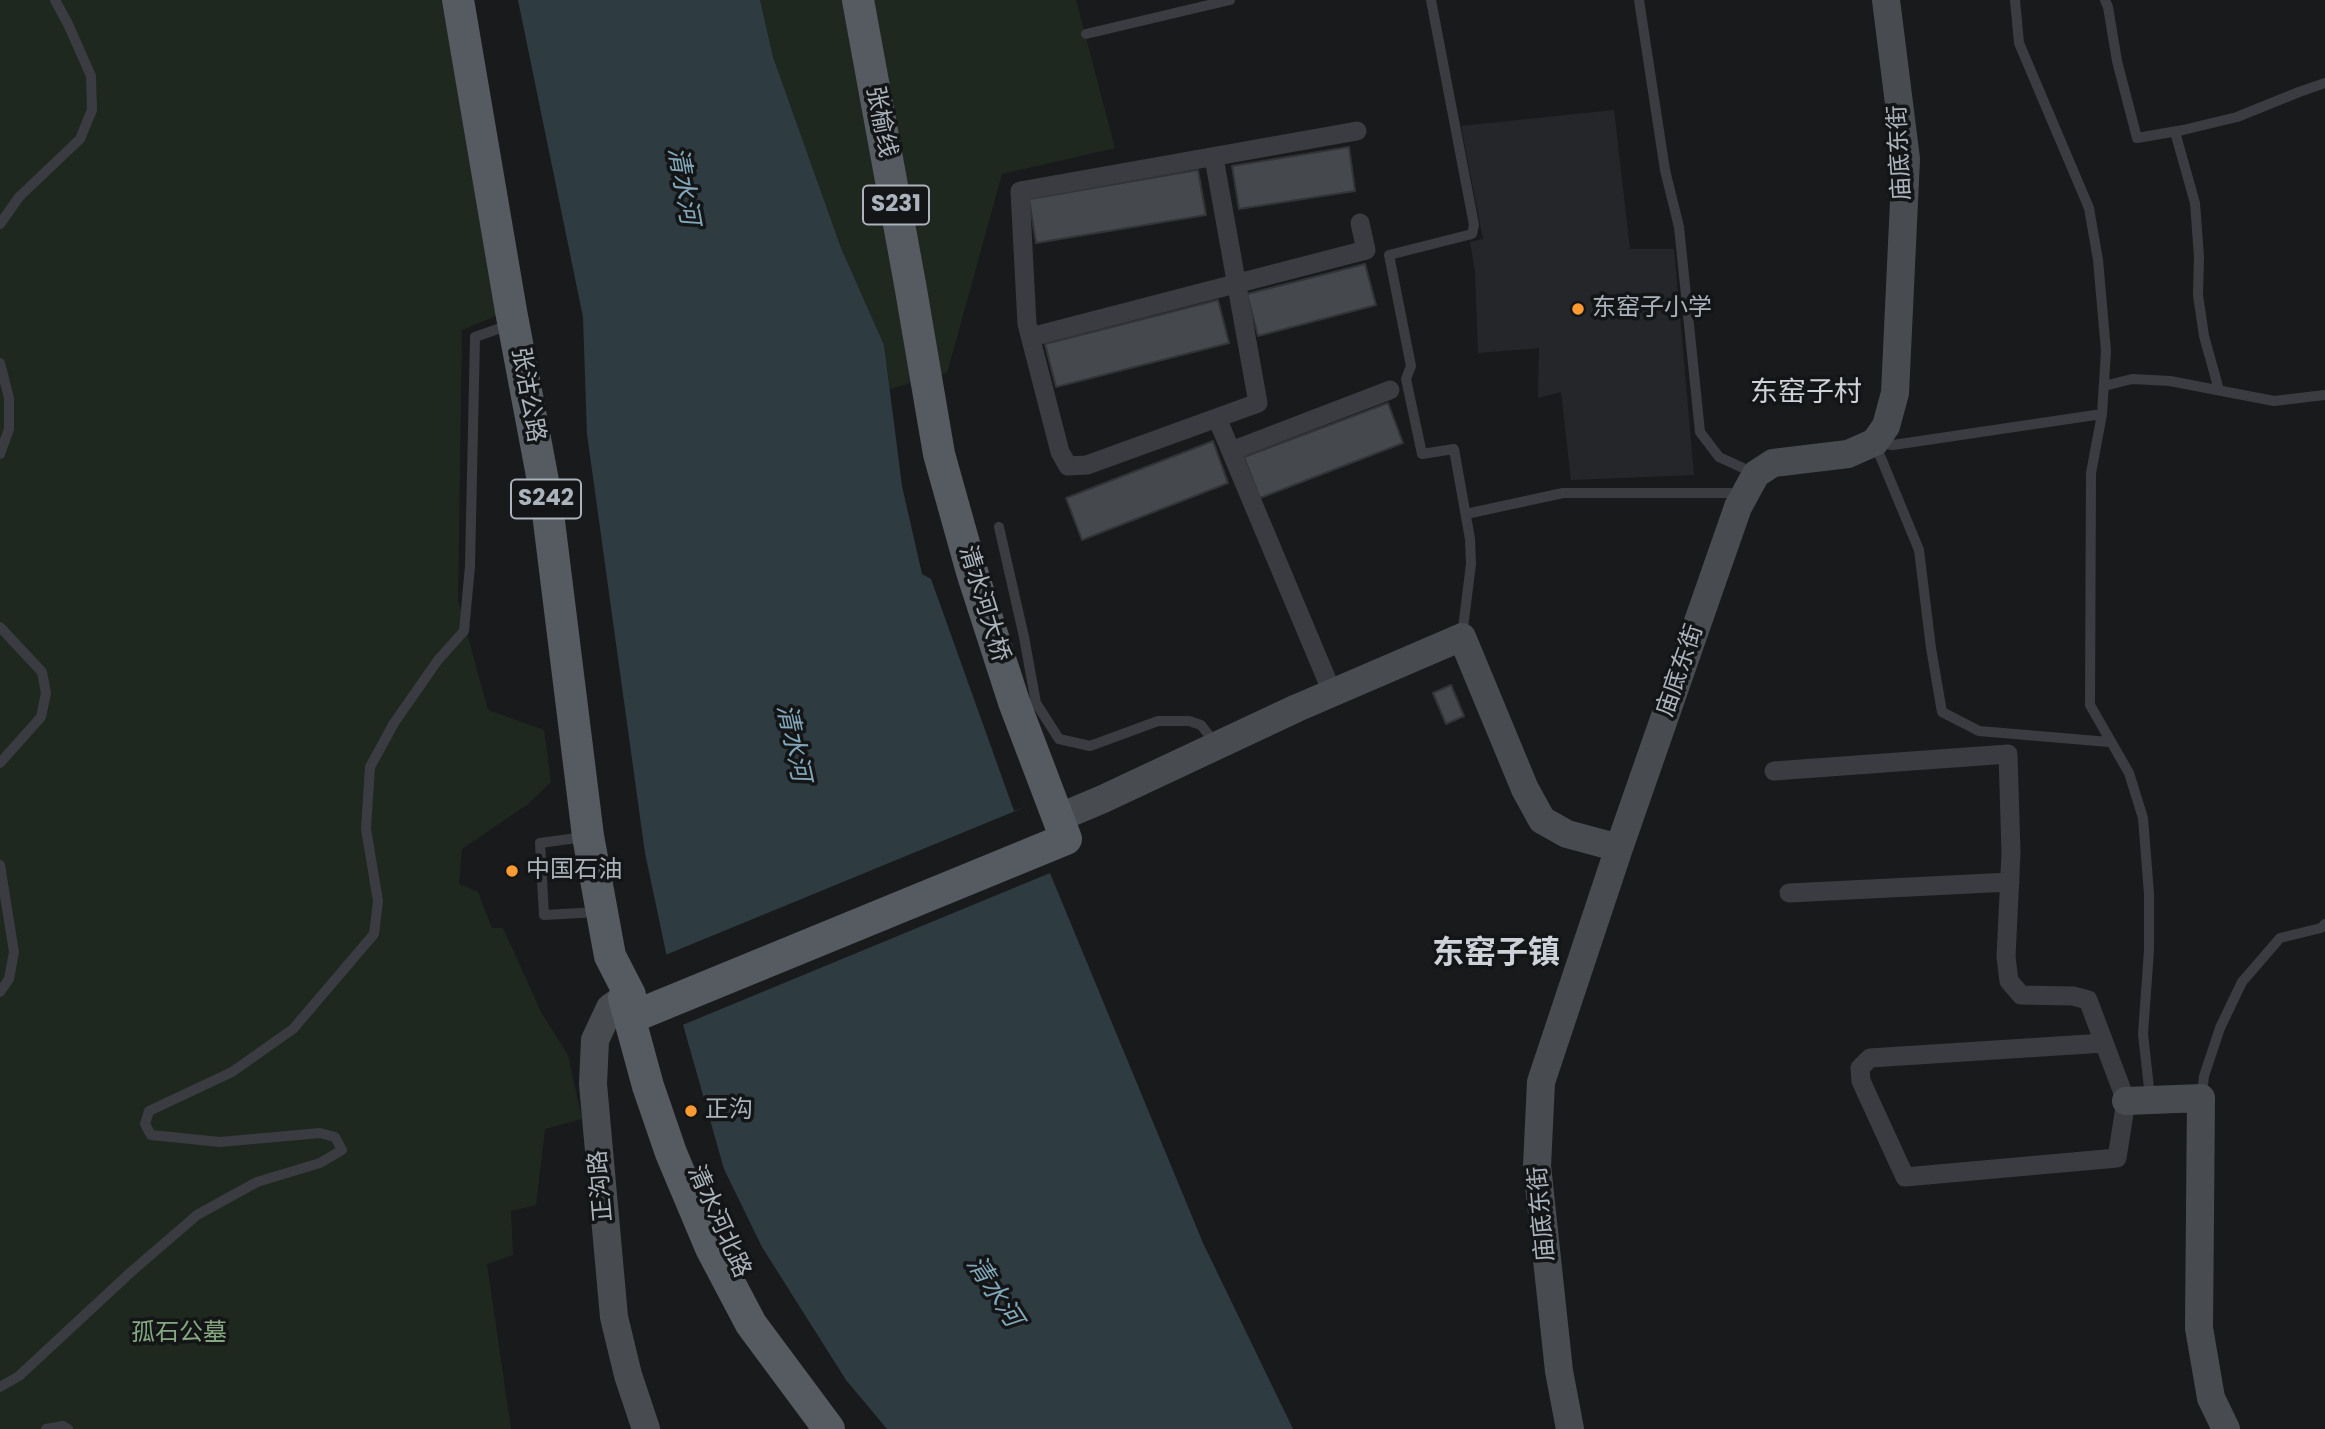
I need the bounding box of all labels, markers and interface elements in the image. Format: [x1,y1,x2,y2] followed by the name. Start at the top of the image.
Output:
[859,84,901,160] street label: 张榆线
[1884,104,1918,202] street label: 庙底东街
[660,145,704,227] water label: 清水河
[863,186,929,224] road number: S231
[1592,295,1712,323] place label: 东窑子小学
[1570,301,1586,317] marker: 东窑子小学
[504,345,550,445] street label: 张沽公路
[1750,377,1862,411] district label: 东窑子村
[511,480,581,519] road number: S242
[952,542,1014,666] street label: 清水河大桥
[1652,621,1710,721] street label: 庙底东街
[769,702,815,784] water label: 清水河
[526,857,622,885] place label: 中国石油
[504,863,520,879] marker: 中国石油
[1432,936,1560,974] district label: 东窑子镇
[705,1097,753,1125] place label: 正沟
[683,1103,699,1119] marker: 正沟
[585,1149,619,1223] street label: 正沟路
[680,1161,756,1283] street label: 清水河北路
[1524,1165,1562,1263] street label: 庙底东街
[959,1251,1027,1333] water label: 清水河
[131,1320,227,1348] park label: 孤石公墓

